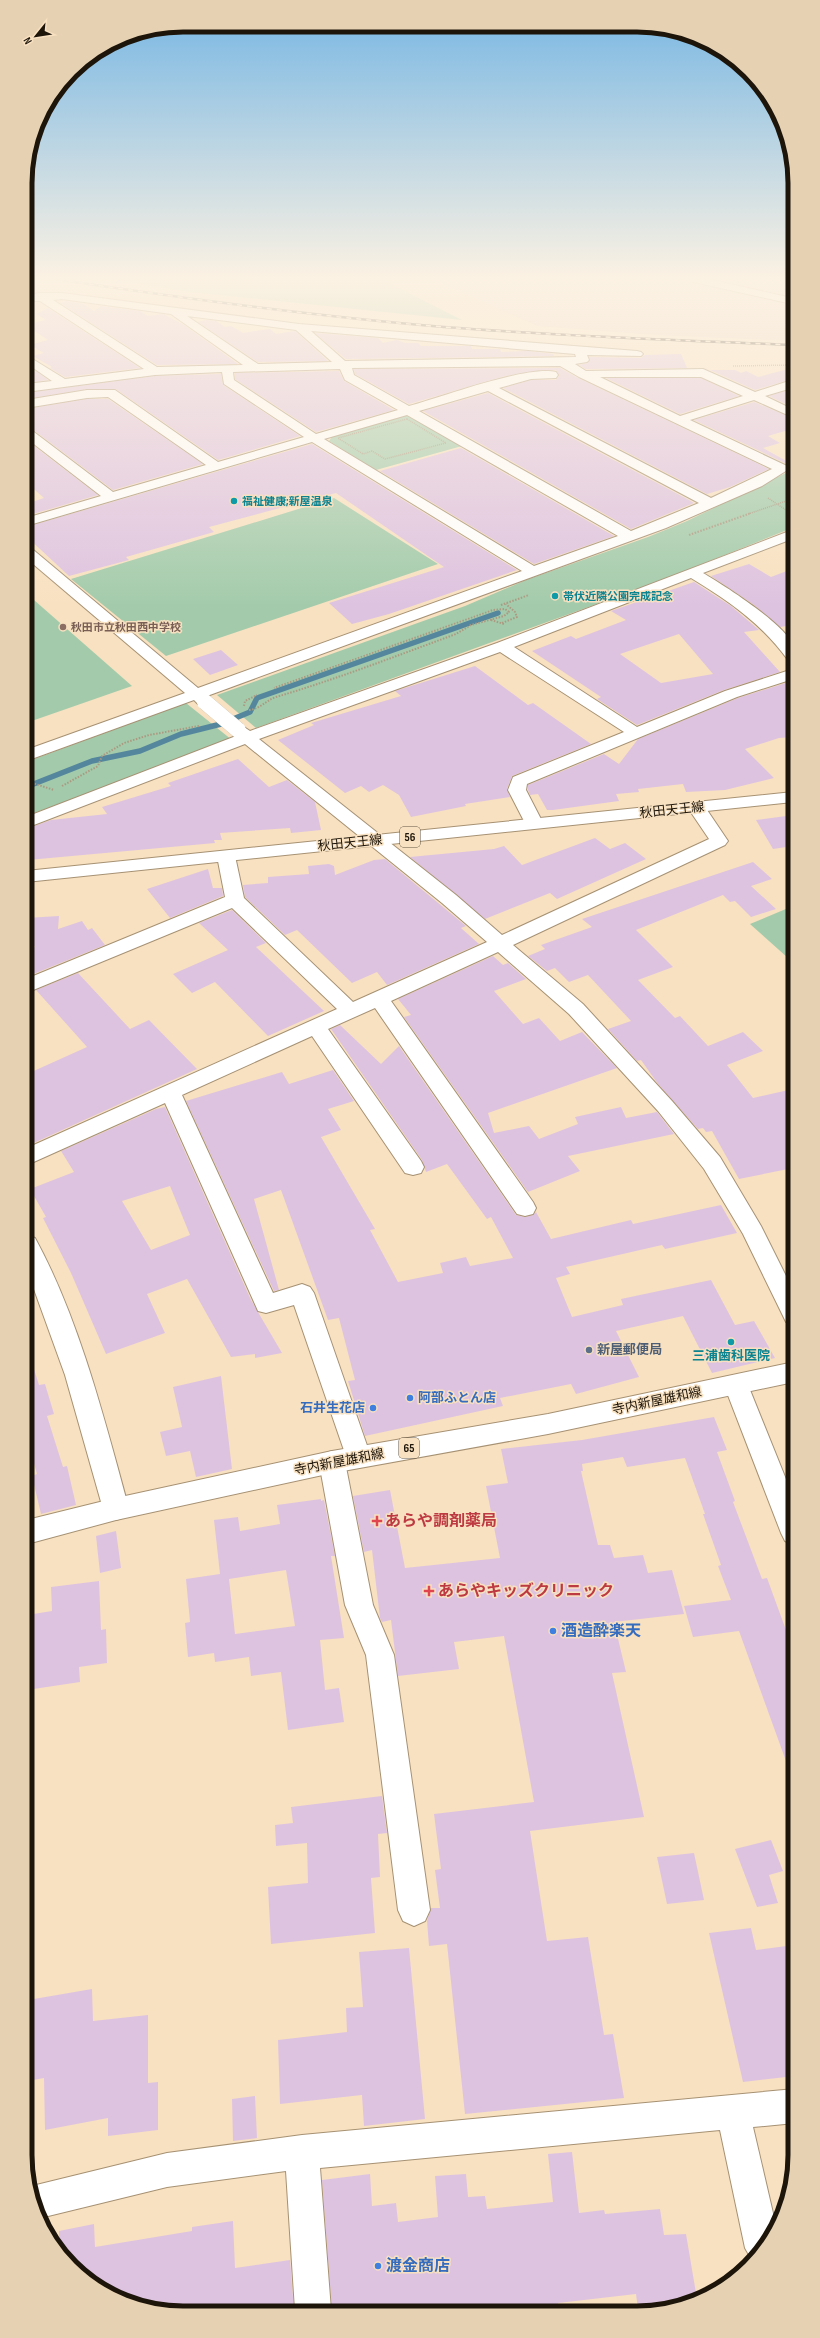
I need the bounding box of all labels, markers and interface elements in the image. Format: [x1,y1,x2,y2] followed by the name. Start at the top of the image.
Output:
[16,16,56,56] north arrow
[21,35,35,47] text: N
[242,495,333,508] place label: 福祉健康;新屋温泉
[229,496,239,506] marker: 福祉健康;新屋温泉
[563,590,673,603] place label: 帯伏近隣公園完成記念
[550,591,560,601] marker: 帯伏近隣公園完成記念
[71,621,181,634] place label: 秋田市立秋田西中学校
[58,622,68,632] marker: 秋田市立秋田西中学校
[639,799,705,821] street label: 秋田天王線
[400,827,420,847] road number: 56
[317,832,383,854] street label: 秋田天王線
[726,1337,736,1347] marker: 三浦歯科医院
[597,1342,662,1358] place label: 新屋郵便局
[584,1345,594,1355] marker: 新屋郵便局
[692,1348,770,1364] place label: 三浦歯科医院
[611,1384,703,1418] street label: 寺内新屋雄和線
[418,1390,496,1406] place label: 阿部ふとん店
[405,1393,415,1403] marker: 阿部ふとん店
[300,1400,365,1416] place label: 石井生花店
[368,1403,378,1413] marker: 石井生花店
[399,1438,419,1458] road number: 65
[293,1445,385,1479] street label: 寺内新屋雄和線
[385,1512,497,1531] place label: あらや調剤薬局
[372,1516,382,1526] marker: あらや調剤薬局
[438,1582,614,1601] place label: あらやキッズクリニック
[423,1585,435,1597] marker: あらやキッズクリニック
[561,1622,641,1641] place label: 酒造酔楽天
[548,1626,558,1636] marker: 酒造酔楽天
[386,2257,450,2276] place label: 渡金商店
[373,2261,383,2271] marker: 渡金商店

